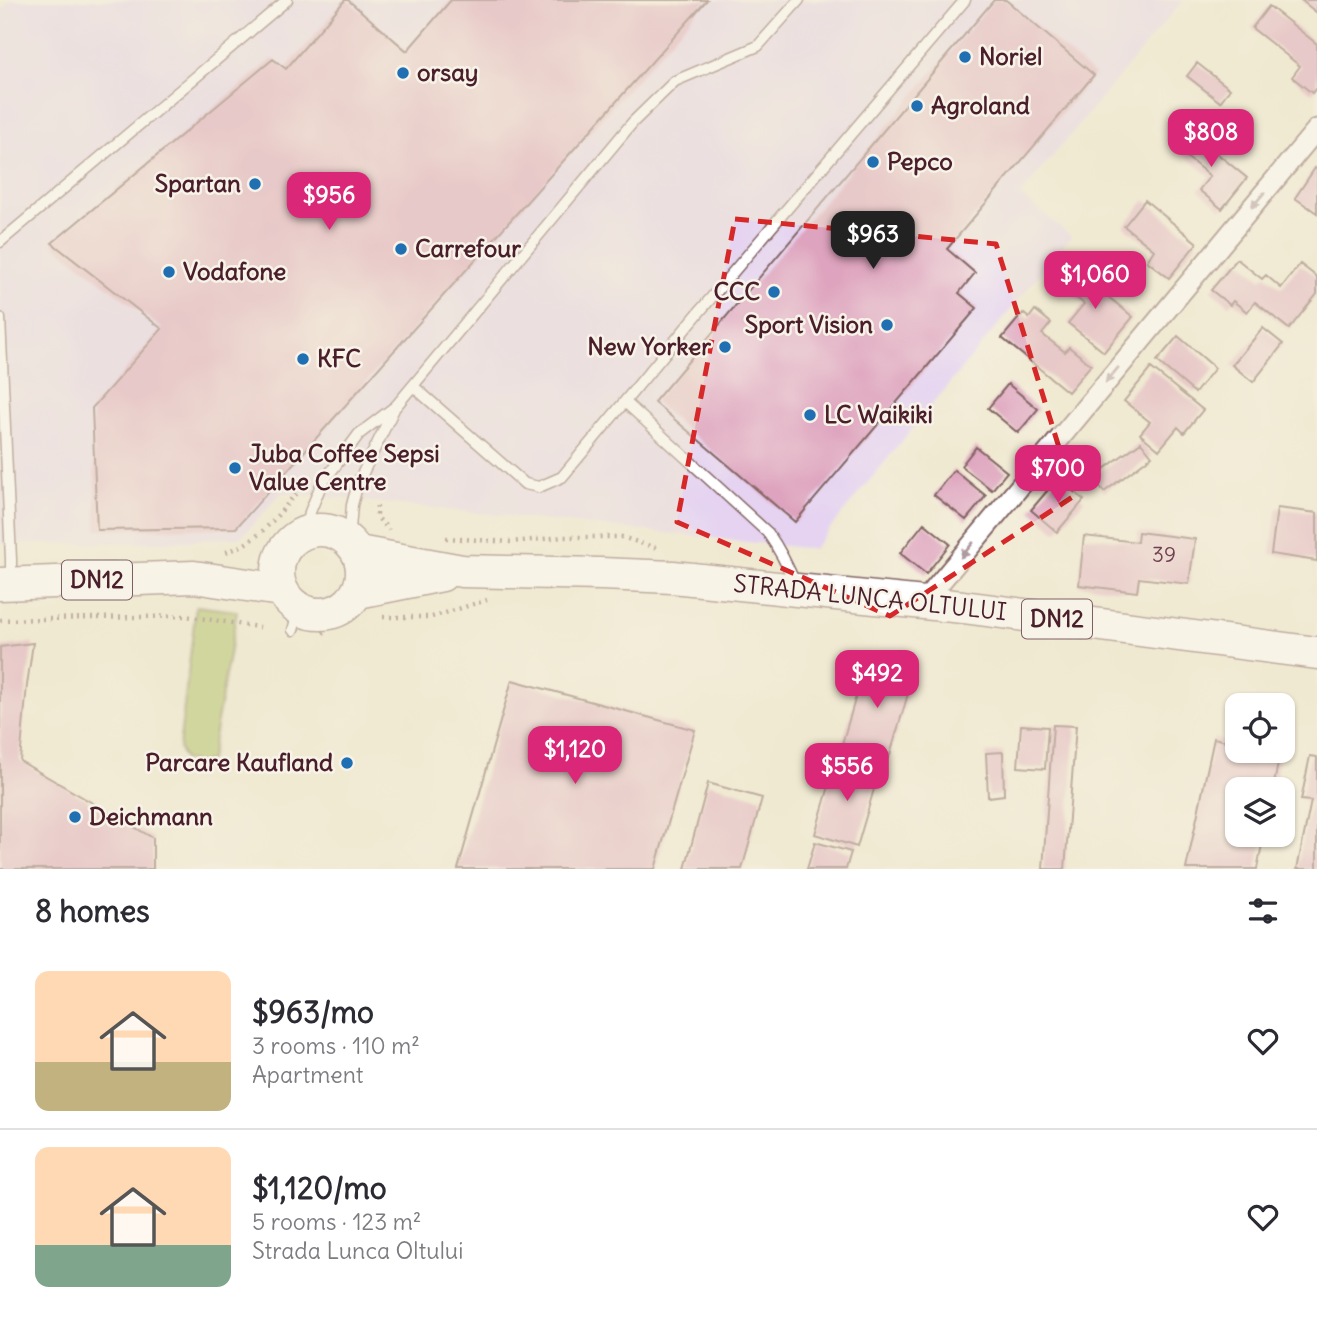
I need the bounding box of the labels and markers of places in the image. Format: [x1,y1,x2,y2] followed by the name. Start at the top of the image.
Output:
[979,41,1042,71] place label: Noriel
[957,49,973,65] marker: Noriel
[417,57,478,87] place label: orsay
[395,65,411,81] marker: orsay
[931,90,1030,120] place label: Agroland
[909,98,925,114] marker: Agroland
[1170,110,1252,169] pin: $808
[887,146,953,176] place label: Pepco
[865,154,881,170] marker: Pepco
[155,168,241,198] place label: Spartan
[288,173,370,232] pin: $956
[247,176,263,192] marker: Spartan
[832,212,914,271] pin: $963
[415,233,521,263] place label: Carrefour
[393,241,409,257] marker: Carrefour
[1038,252,1152,311] pin: $1,060
[183,256,286,286] place label: Vodafone
[161,264,177,280] marker: Vodafone
[714,276,760,306] place label: CCC
[766,284,782,300] marker: CCC
[745,309,873,339] place label: Sport Vision
[879,317,895,333] marker: Sport Vision
[587,331,711,361] place label: New Yorker
[717,339,733,355] marker: New Yorker
[317,343,361,373] place label: KFC
[295,351,311,367] marker: KFC
[824,399,933,429] place label: LC Waikiki
[802,407,818,423] marker: LC Waikiki
[249,438,440,496] place label: Juba Coffee Sepsi Value Centre
[1017,446,1099,505] pin: $700
[227,460,243,476] marker: Juba Coffee Sepsi Value Centre
[836,650,918,710] pin: $492
[518,726,632,786] pin: $1,120
[806,744,888,803] pin: $556
[145,747,333,777] place label: Parcare Kaufland
[339,755,355,771] marker: Parcare Kaufland
[89,801,213,831] place label: Deichmann
[67,809,83,825] marker: Deichmann

